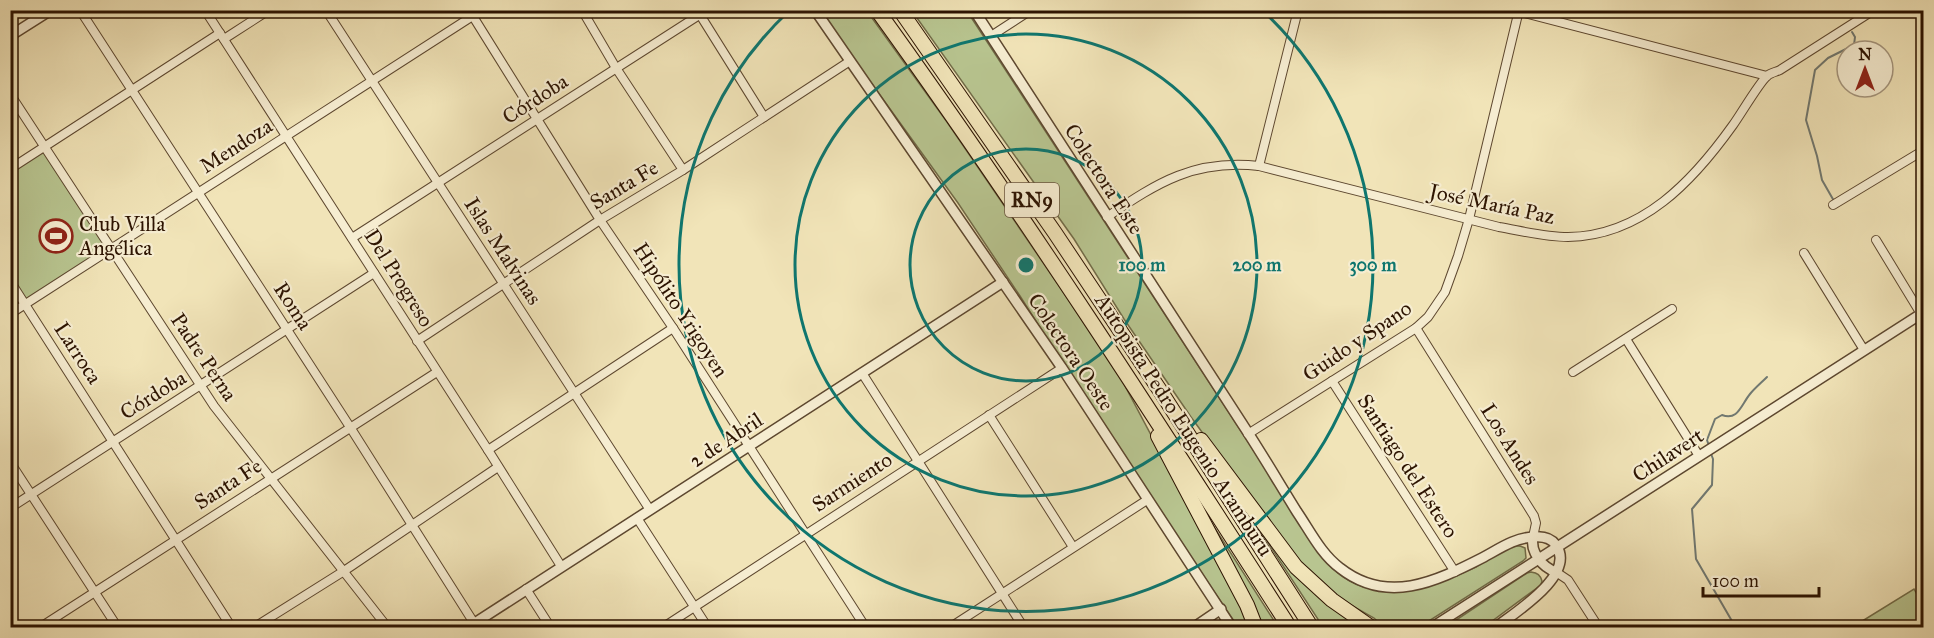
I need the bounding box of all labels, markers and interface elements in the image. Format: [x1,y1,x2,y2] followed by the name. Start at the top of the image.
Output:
[1835,39,1895,99] north arrow
[1858,45,1872,64] text: N
[497,68,573,130] street label: Córdoba
[195,113,277,179] street label: Mendoza
[1059,119,1149,239] street label: Colectora Este
[585,154,663,215] street label: Santa Fe
[1425,178,1557,230] street label: José María Paz
[1005,183,1059,217] road number: RN9
[459,192,547,310] street label: Islas Malvinas
[78,211,166,261] place label: Club Villa Angélica
[38,218,74,254] sports icon: Club Villa Angélica
[359,224,439,332] street label: Del Progreso
[628,238,734,382] street label: Hipólito Yrigoyen
[1119,254,1166,276] text: 100 m
[1233,254,1282,276] text: 200 m
[1349,254,1397,277] text: 300 m
[1016,255,1036,275] centre of rings
[268,277,318,335] street label: Roma
[1022,288,1120,416] street label: Colectora Oeste
[1089,288,1279,561] street label: Autopista Pedro Eugenio Aramburu
[1298,295,1417,387] street label: Guido y Spano
[165,308,243,406] street label: Padre Perna
[48,317,108,389] street label: Larroca
[115,365,191,425] street label: Córdoba
[1352,389,1464,543] street label: Santiago del Estero
[1475,399,1545,489] street label: Los Andes
[684,407,768,473] street label: 2 de Abril
[1627,422,1709,488] street label: Chilavert
[807,446,897,518] street label: Sarmiento
[189,453,267,515] street label: Santa Fe
[1703,560,1818,598] scale bar
[1712,570,1759,592] text: 100 m

